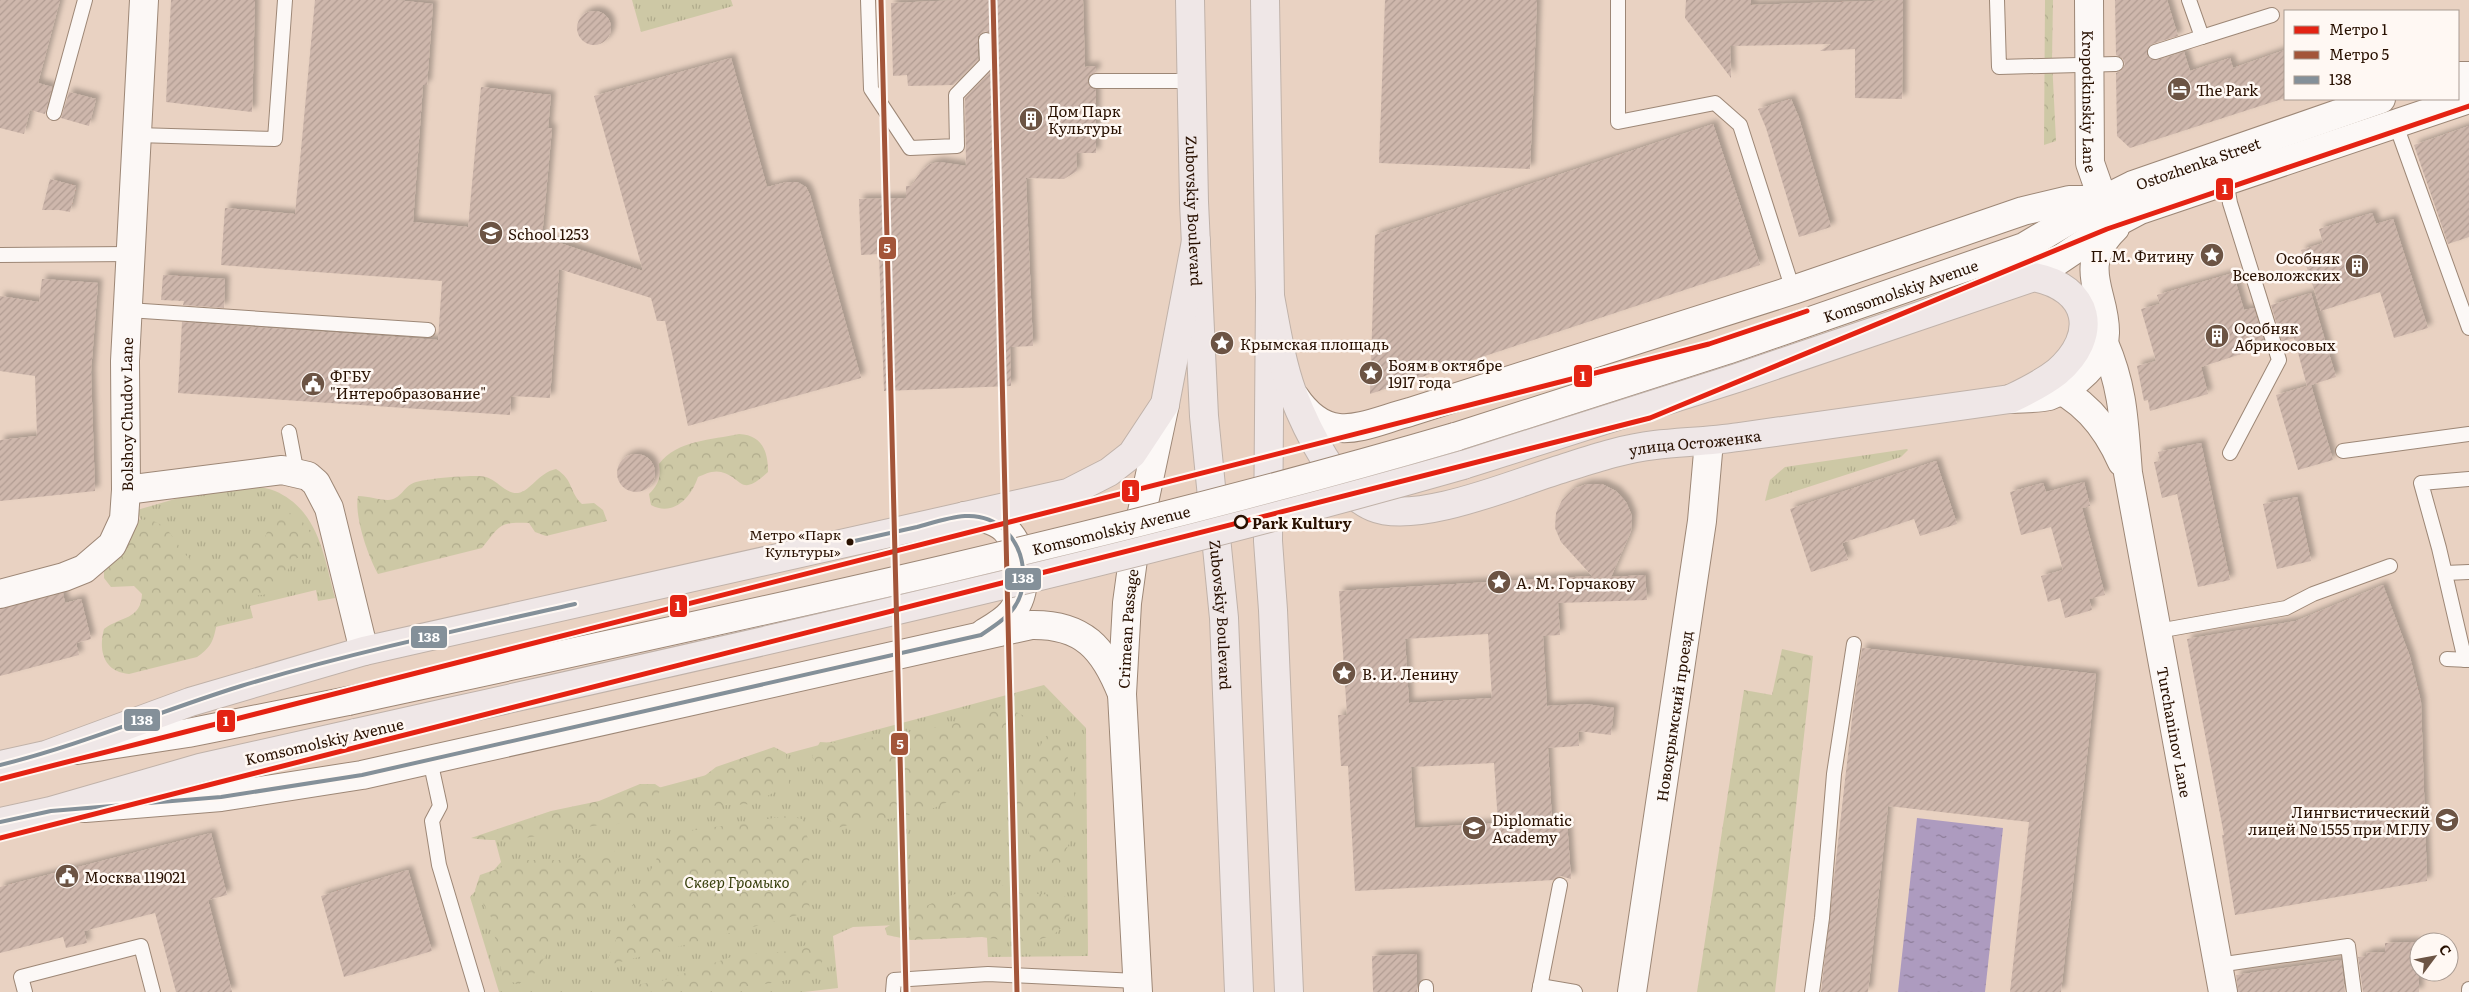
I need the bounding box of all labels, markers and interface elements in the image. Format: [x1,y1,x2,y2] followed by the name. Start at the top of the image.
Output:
[2284,10,2459,100] legend
[2329,17,2388,40] text: Метро 1
[2078,30,2104,175] street label: Kropotkinskiy Lane
[2329,42,2390,65] text: Метро 5
[2329,67,2352,90] text: 138
[2166,76,2192,102] hotel icon: The Park
[2196,78,2259,101] place label: The Park
[1048,99,1122,139] place label: Дом Парк Культуры
[1018,106,1044,132] building icon: Дом Парк Культуры
[2132,130,2263,195] street label: Ostozhenka Street
[1181,135,1209,287] street label: Zubovskiy Boulevard
[2215,177,2234,201] line badge: 1
[2222,178,2228,198] text: 1
[478,220,504,246] school or university icon: School 1253
[508,222,589,245] place label: School 1253
[878,236,897,260] line badge: 5
[883,237,891,257] text: 5
[2199,242,2225,268] place icon: П. М. Фитину
[2091,244,2194,267] place label: П. М. Фитину
[2232,246,2340,286] place label: Особняк Всеволожских
[1820,252,1981,327] street label: Komsomolskiy Avenue
[2344,253,2370,279] building icon: Особняк Всеволожских
[2234,316,2336,356] place label: Особняк Абрикосовых
[2204,323,2230,349] building icon: Особняк Абрикосовых
[1209,330,1235,356] place icon: Крымская площадь
[1240,332,1389,355] place label: Крымская площадь
[113,336,138,492] street label: Bolshoy Chudov Lane
[1388,353,1502,393] place label: Боям в октябре 1917 года
[1358,360,1384,386] place icon: Боям в октябре 1917 года
[330,364,486,404] place label: ФГБУ "Интеробразование"
[1573,364,1593,388] line badge: 1
[1580,365,1586,385] text: 1
[300,371,326,397] public building icon: ФГБУ "Интеробразование"
[1626,422,1763,461] street label: улица Остоженка
[1121,479,1140,503] line badge: 1
[1128,480,1134,500] text: 1
[1029,498,1193,560] street label: Komsomolskiy Avenue
[1252,511,1352,534] place label: Park Kultury
[1234,515,1248,529] marker: Park Kultury
[749,524,842,561] place label: Метро «Парк Культуры»
[845,537,855,547] marker: Метро «Парк Культуры»
[1205,539,1238,690] street label: Zubovskiy Boulevard
[1004,567,1042,591] line badge: 138
[1012,567,1034,587] text: 138
[1111,567,1143,689] street label: Crimean Passage
[1486,569,1512,595] place icon: А. М. Горчакову
[1516,571,1636,594] place label: А. М. Горчакову
[669,594,688,618] line badge: 1
[675,595,681,615] text: 1
[410,625,448,649] line badge: 138
[418,626,440,646] text: 138
[1649,629,1697,803] street label: Новокрымский проезд
[1331,660,1357,686] place icon: В. И. Ленину
[1362,662,1459,685] place label: В. И. Ленину
[2152,664,2199,799] street label: Turchaninov Lane
[123,708,161,732] line badge: 138
[131,709,153,729] text: 138
[216,709,236,733] line badge: 1
[223,710,229,730] text: 1
[242,711,406,770] street label: Komsomolskiy Avenue
[890,732,909,756] line badge: 5
[896,733,904,753] text: 5
[2248,800,2431,840] place label: Лингвистический лицей № 1555 при МГЛУ
[2434,807,2460,833] school or university icon: Лингвистический лицей № 1555 при МГЛУ
[1492,808,1572,848] place label: Diplomatic Academy
[1461,815,1487,841] school or university icon: Diplomatic Academy
[54,863,80,889] public building icon: Москва 119021
[84,865,186,888] place label: Москва 119021
[684,870,790,893] park label: Сквер Громыко
[2409,932,2459,982] north arrow
[2435,940,2457,959] text: С

